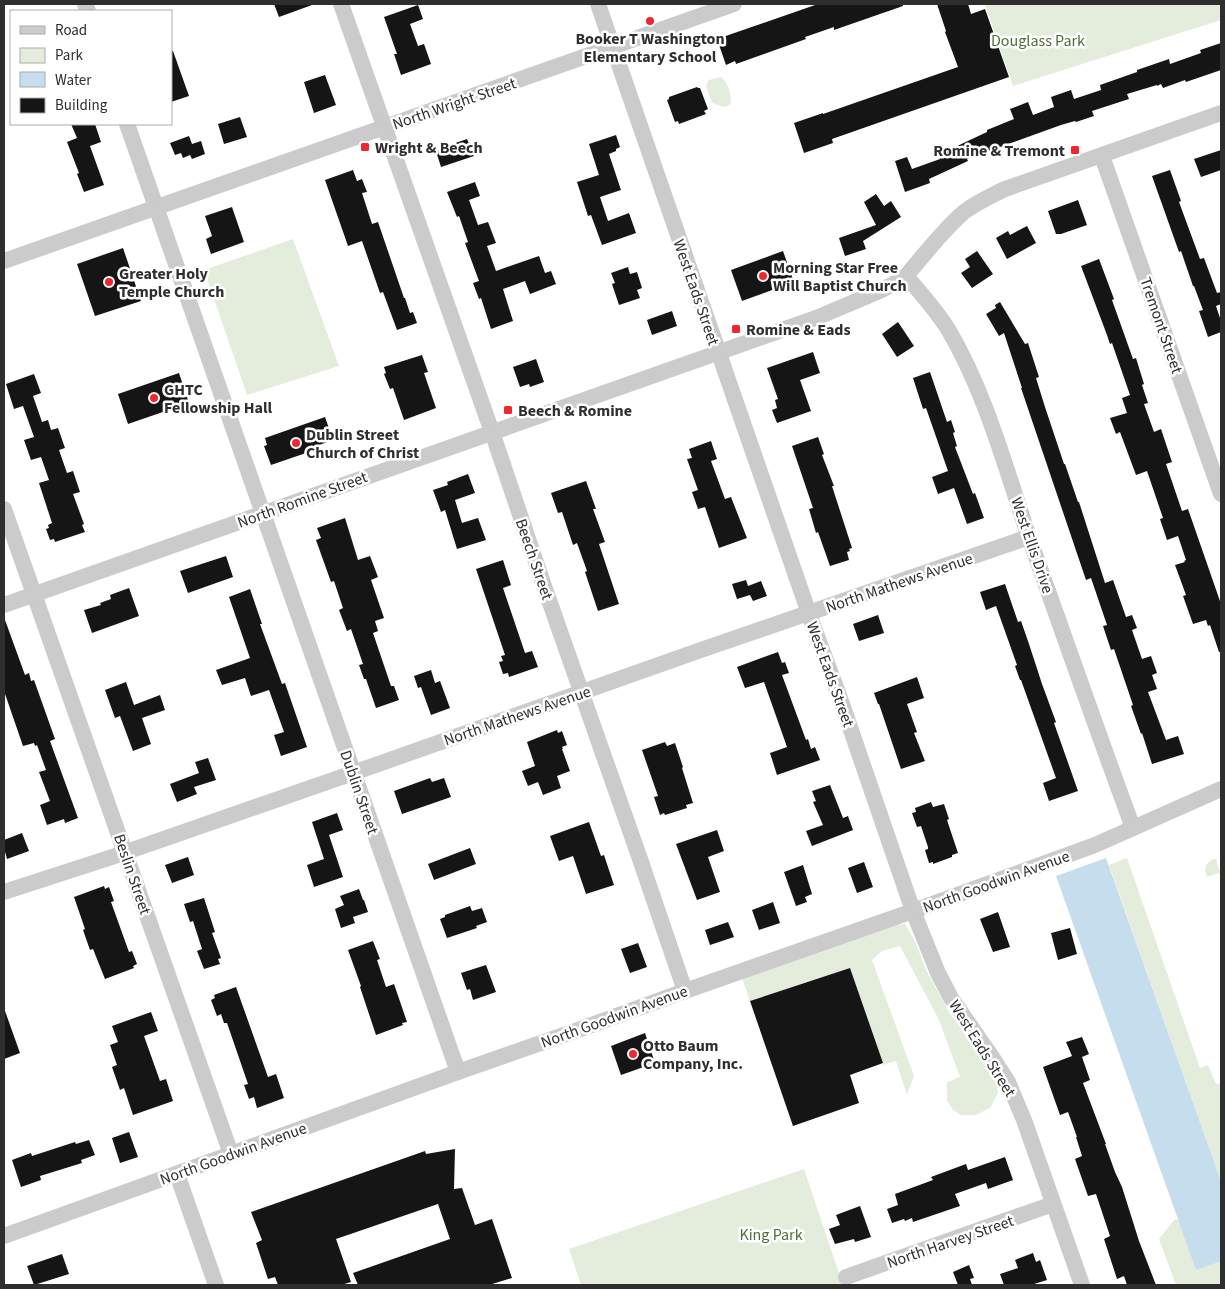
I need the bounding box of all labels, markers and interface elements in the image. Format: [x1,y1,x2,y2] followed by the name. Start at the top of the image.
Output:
[10,10,172,125] legend
[644,15,656,27] marker: Booker T Washington Elementary School
[55,20,87,41] text: Road
[575,28,725,68] place label: Booker T Washington Elementary School
[991,30,1085,52] park label: Douglass Park
[55,45,84,66] text: Park
[55,70,92,91] text: Water
[390,72,520,135] street label: North Wright Street
[55,95,108,116] text: Building
[375,137,483,159] place label: Wright & Beech
[933,140,1065,162] place label: Romine & Tremont
[359,141,371,153] marker: Wright & Beech
[1069,144,1081,156] marker: Romine & Tremont
[668,236,725,349] street label: West Eads Street
[773,257,907,297] place label: Morning Star Free Will Baptist Church
[119,263,224,303] place label: Greater Holy Temple Church
[757,270,769,282] marker: Morning Star Free Will Baptist Church
[1134,274,1188,377] street label: Tremont Street
[103,276,115,288] marker: Greater Holy Temple Church
[746,319,851,341] place label: Romine & Eads
[730,323,742,335] marker: Romine & Eads
[164,379,272,419] place label: GHTC Fellowship Hall
[148,392,160,404] marker: GHTC Fellowship Hall
[518,400,632,422] place label: Beech & Romine
[502,404,514,416] marker: Beech & Romine
[306,424,419,464] place label: Dublin Street Church of Christ
[290,437,302,449] marker: Dublin Street Church of Christ
[234,466,371,534] street label: North Romine Street
[1005,494,1059,597] street label: West Ellis Drive
[510,516,558,603] street label: Beech Street
[823,547,976,618] street label: North Mathews Avenue
[801,618,860,731] street label: West Eads Street
[441,680,594,751] street label: North Mathews Avenue
[334,747,384,838] street label: Dublin Street
[108,831,156,918] street label: Beslin Street
[920,845,1073,919] street label: North Goodwin Avenue
[538,980,691,1054] street label: North Goodwin Avenue
[943,996,1021,1102] street label: West Eads Street
[643,1035,743,1075] place label: Otto Baum Company, Inc.
[627,1048,639,1060] marker: Otto Baum Company, Inc.
[157,1117,310,1191] street label: North Goodwin Avenue
[884,1210,1017,1274] street label: North Harvey Street
[739,1224,803,1246] park label: King Park

